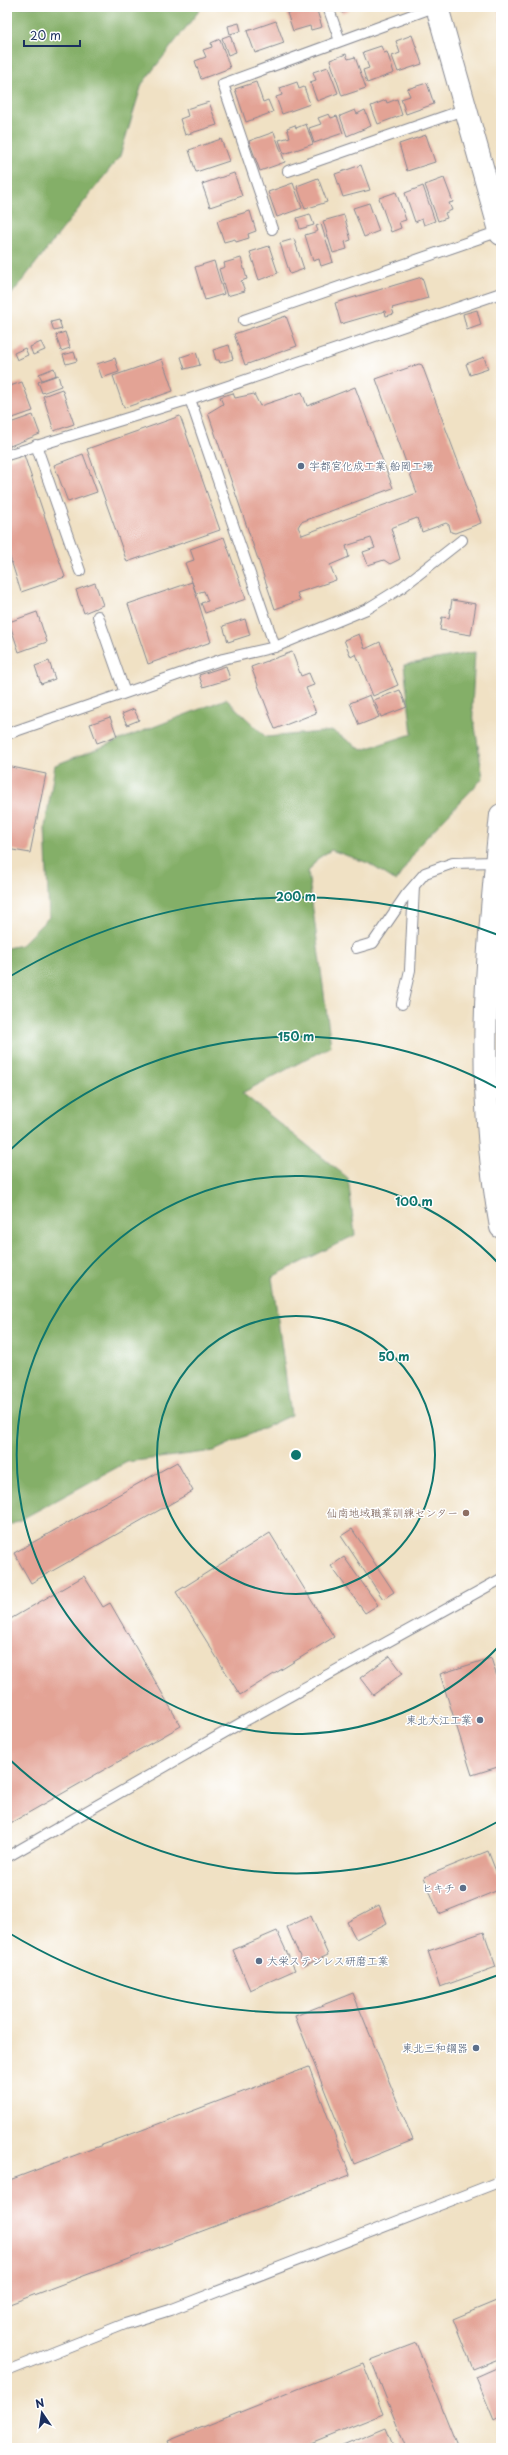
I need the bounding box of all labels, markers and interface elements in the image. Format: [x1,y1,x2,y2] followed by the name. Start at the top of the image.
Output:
[24,22,80,48] scale bar
[30,26,61,44] text: 20 m
[309,457,434,474] place label: 宇都宮化成工業 船岡工場
[296,461,306,471] marker: 宇都宮化成工業 船岡工場
[276,887,316,905] text: 200 m
[278,1027,314,1045] text: 150 m
[395,1192,433,1210] text: 100 m
[378,1347,410,1365] text: 50 m
[289,1448,303,1462] centre of rings
[326,1504,458,1521] place label: 仙南地域職業訓練センター
[461,1508,471,1518] marker: 仙南地域職業訓練センター
[406,1711,472,1728] place label: 東北大江工業
[475,1715,485,1725] marker: 東北大江工業
[422,1879,455,1896] place label: ヒキチ
[458,1883,468,1893] marker: ヒキチ
[267,1952,389,1969] place label: 大栄ステンレス研磨工業
[254,1956,264,1966] marker: 大栄ステンレス研磨工業
[402,2039,468,2056] place label: 東北三和鋼器
[471,2043,481,2053] marker: 東北三和鋼器
[22,2393,62,2433] north arrow
[33,2393,46,2412] text: N

